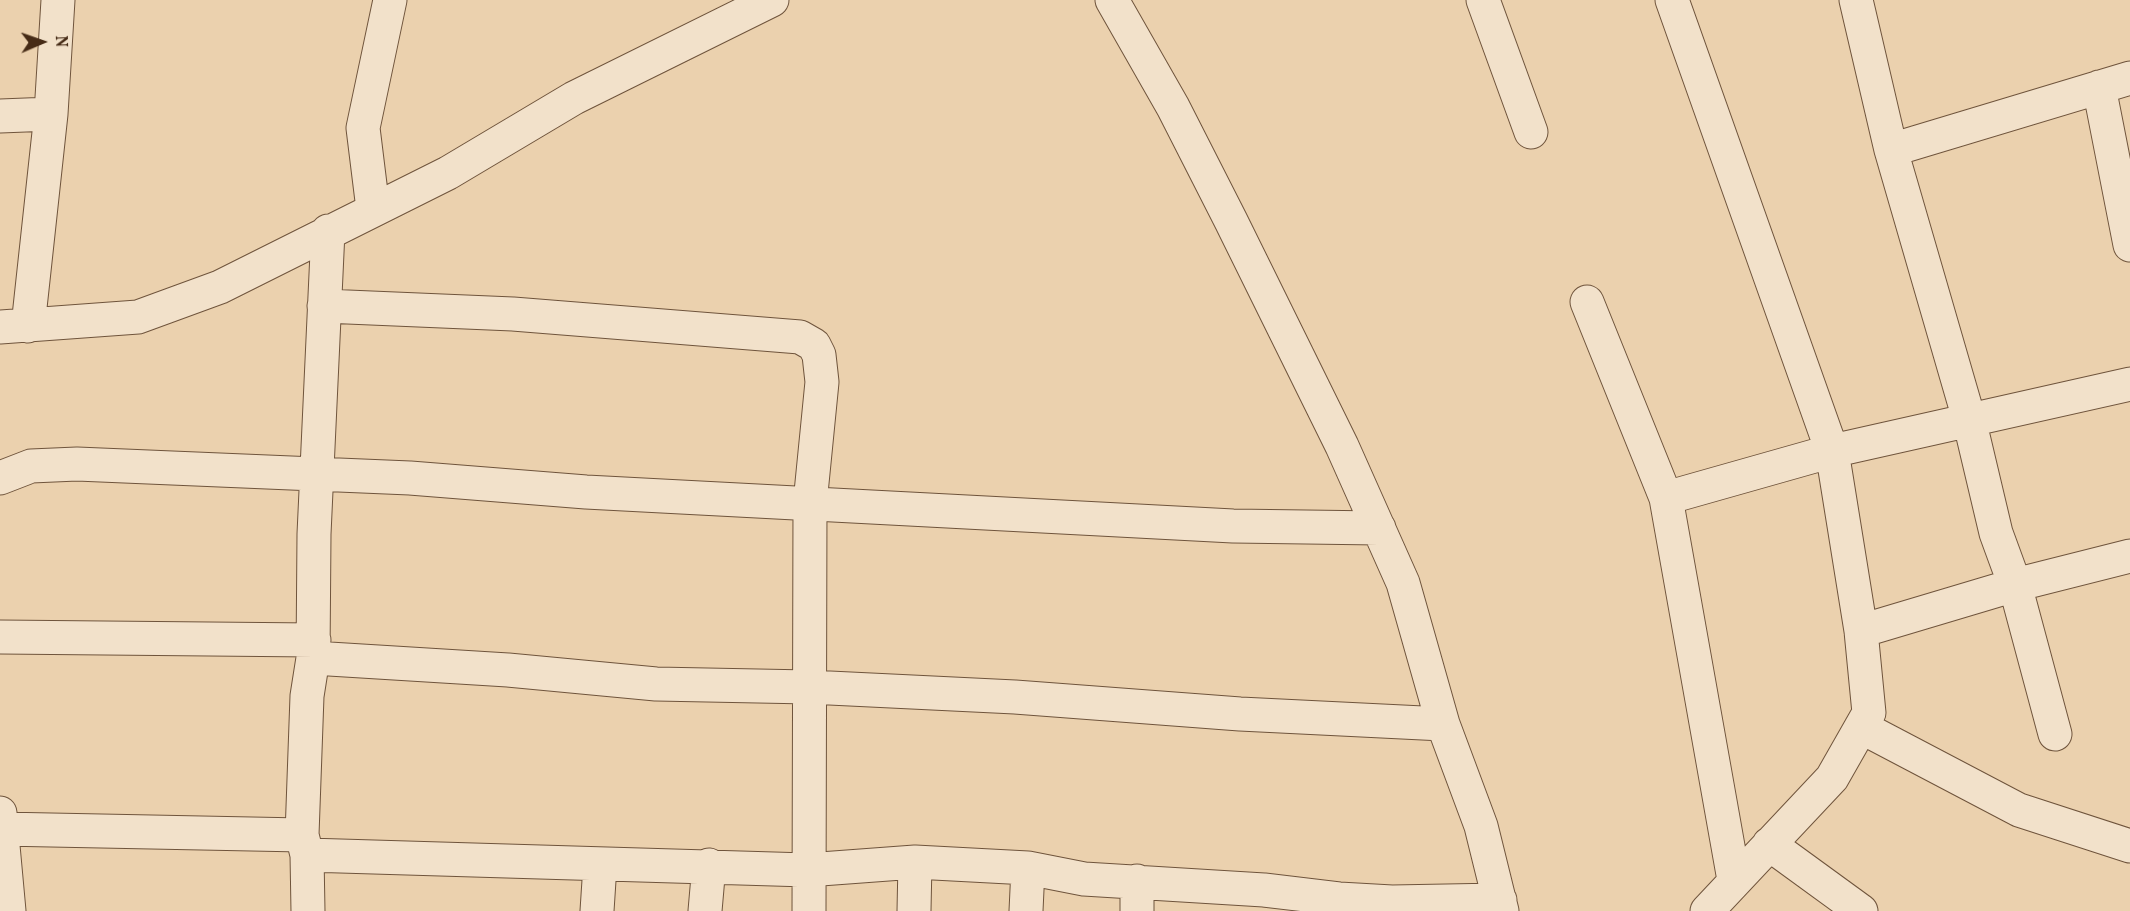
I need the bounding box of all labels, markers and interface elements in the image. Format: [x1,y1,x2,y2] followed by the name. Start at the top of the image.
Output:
[12,12,72,72] north arrow
[49,35,71,48] text: N

